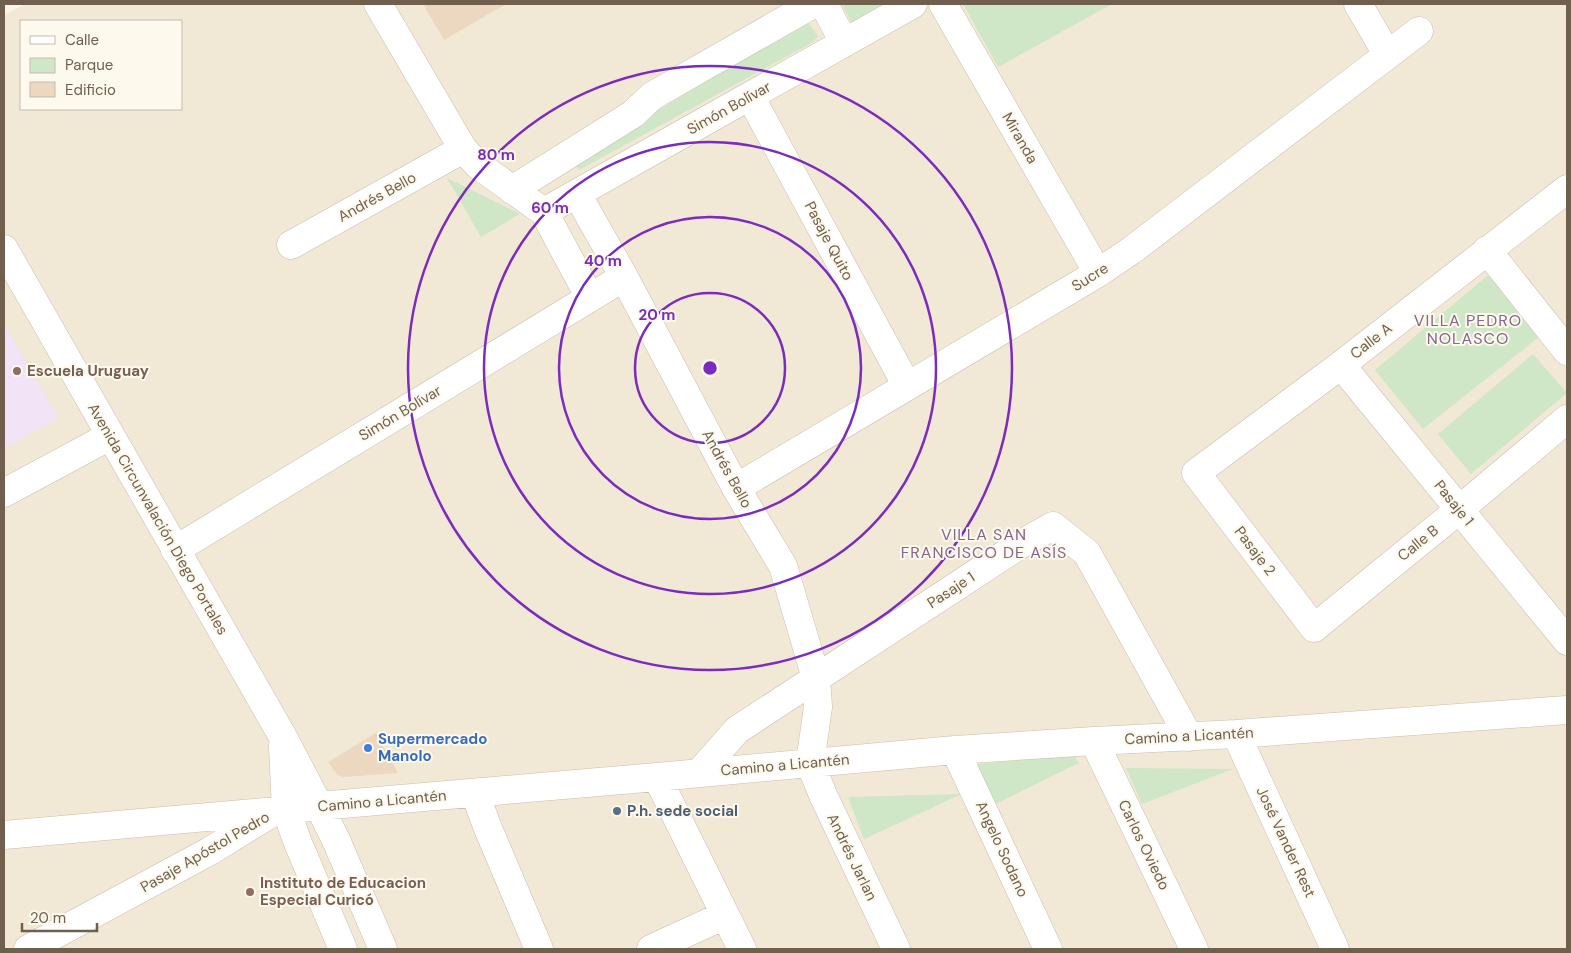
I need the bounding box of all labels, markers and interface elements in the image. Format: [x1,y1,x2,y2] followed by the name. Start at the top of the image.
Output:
[20,20,182,110] legend
[65,30,99,50] text: Calle
[65,55,113,75] text: Parque
[683,76,775,139] street label: Simón Bolívar
[65,80,116,100] text: Edificio
[997,109,1043,167] street label: Miranda
[477,145,515,165] text: 80 m
[334,167,420,227] street label: Andrés Bello
[531,198,569,218] text: 60 m
[800,198,858,284] street label: Pasaje Quito
[584,251,622,271] text: 40 m
[1068,258,1112,296] street label: Sucre
[639,305,675,325] text: 20 m
[1414,310,1522,349] district label: VILLA PEDRO NOLASCO
[1346,318,1396,364] street label: Calle A
[701,359,719,377] centre of rings
[27,361,149,381] place label: Escuela Uruguay
[11,365,23,377] marker: Escuela Uruguay
[355,380,445,446] street label: Simón Bolívar
[83,399,233,639] street label: Avenida Circunvalación Diego Portales
[697,426,757,512] street label: Andrés Bello
[1430,476,1478,530] street label: Pasaje 1
[1393,520,1443,566] street label: Calle B
[1230,522,1280,580] street label: Pasaje 2
[901,524,1067,563] district label: VILLA SAN FRANCISCO DE ASÍS
[923,567,979,613] street label: Pasaje 1
[1124,723,1254,749] street label: Camino a Licantén
[378,729,487,766] place label: Supermercado Manolo
[362,742,374,754] marker: Supermercado Manolo
[720,749,850,781] street label: Camino a Licantén
[1252,783,1320,901] street label: José Vander Rest
[317,785,447,817] street label: Camino a Licantén
[1113,796,1175,894] street label: Carlos Oviedo
[971,798,1033,900] street label: Angelo Sodano
[627,801,738,821] place label: P.h. sede social
[611,805,623,817] marker: P.h. sede social
[137,807,273,897] street label: Pasaje Apóstol Pedro
[822,810,882,904] street label: Andrés Jarlan
[260,873,426,910] place label: Instituto de Educacion Especial Curicó
[244,886,256,898] marker: Instituto de Educacion Especial Curicó
[22,900,98,932] scale bar
[30,908,66,928] text: 20 m

